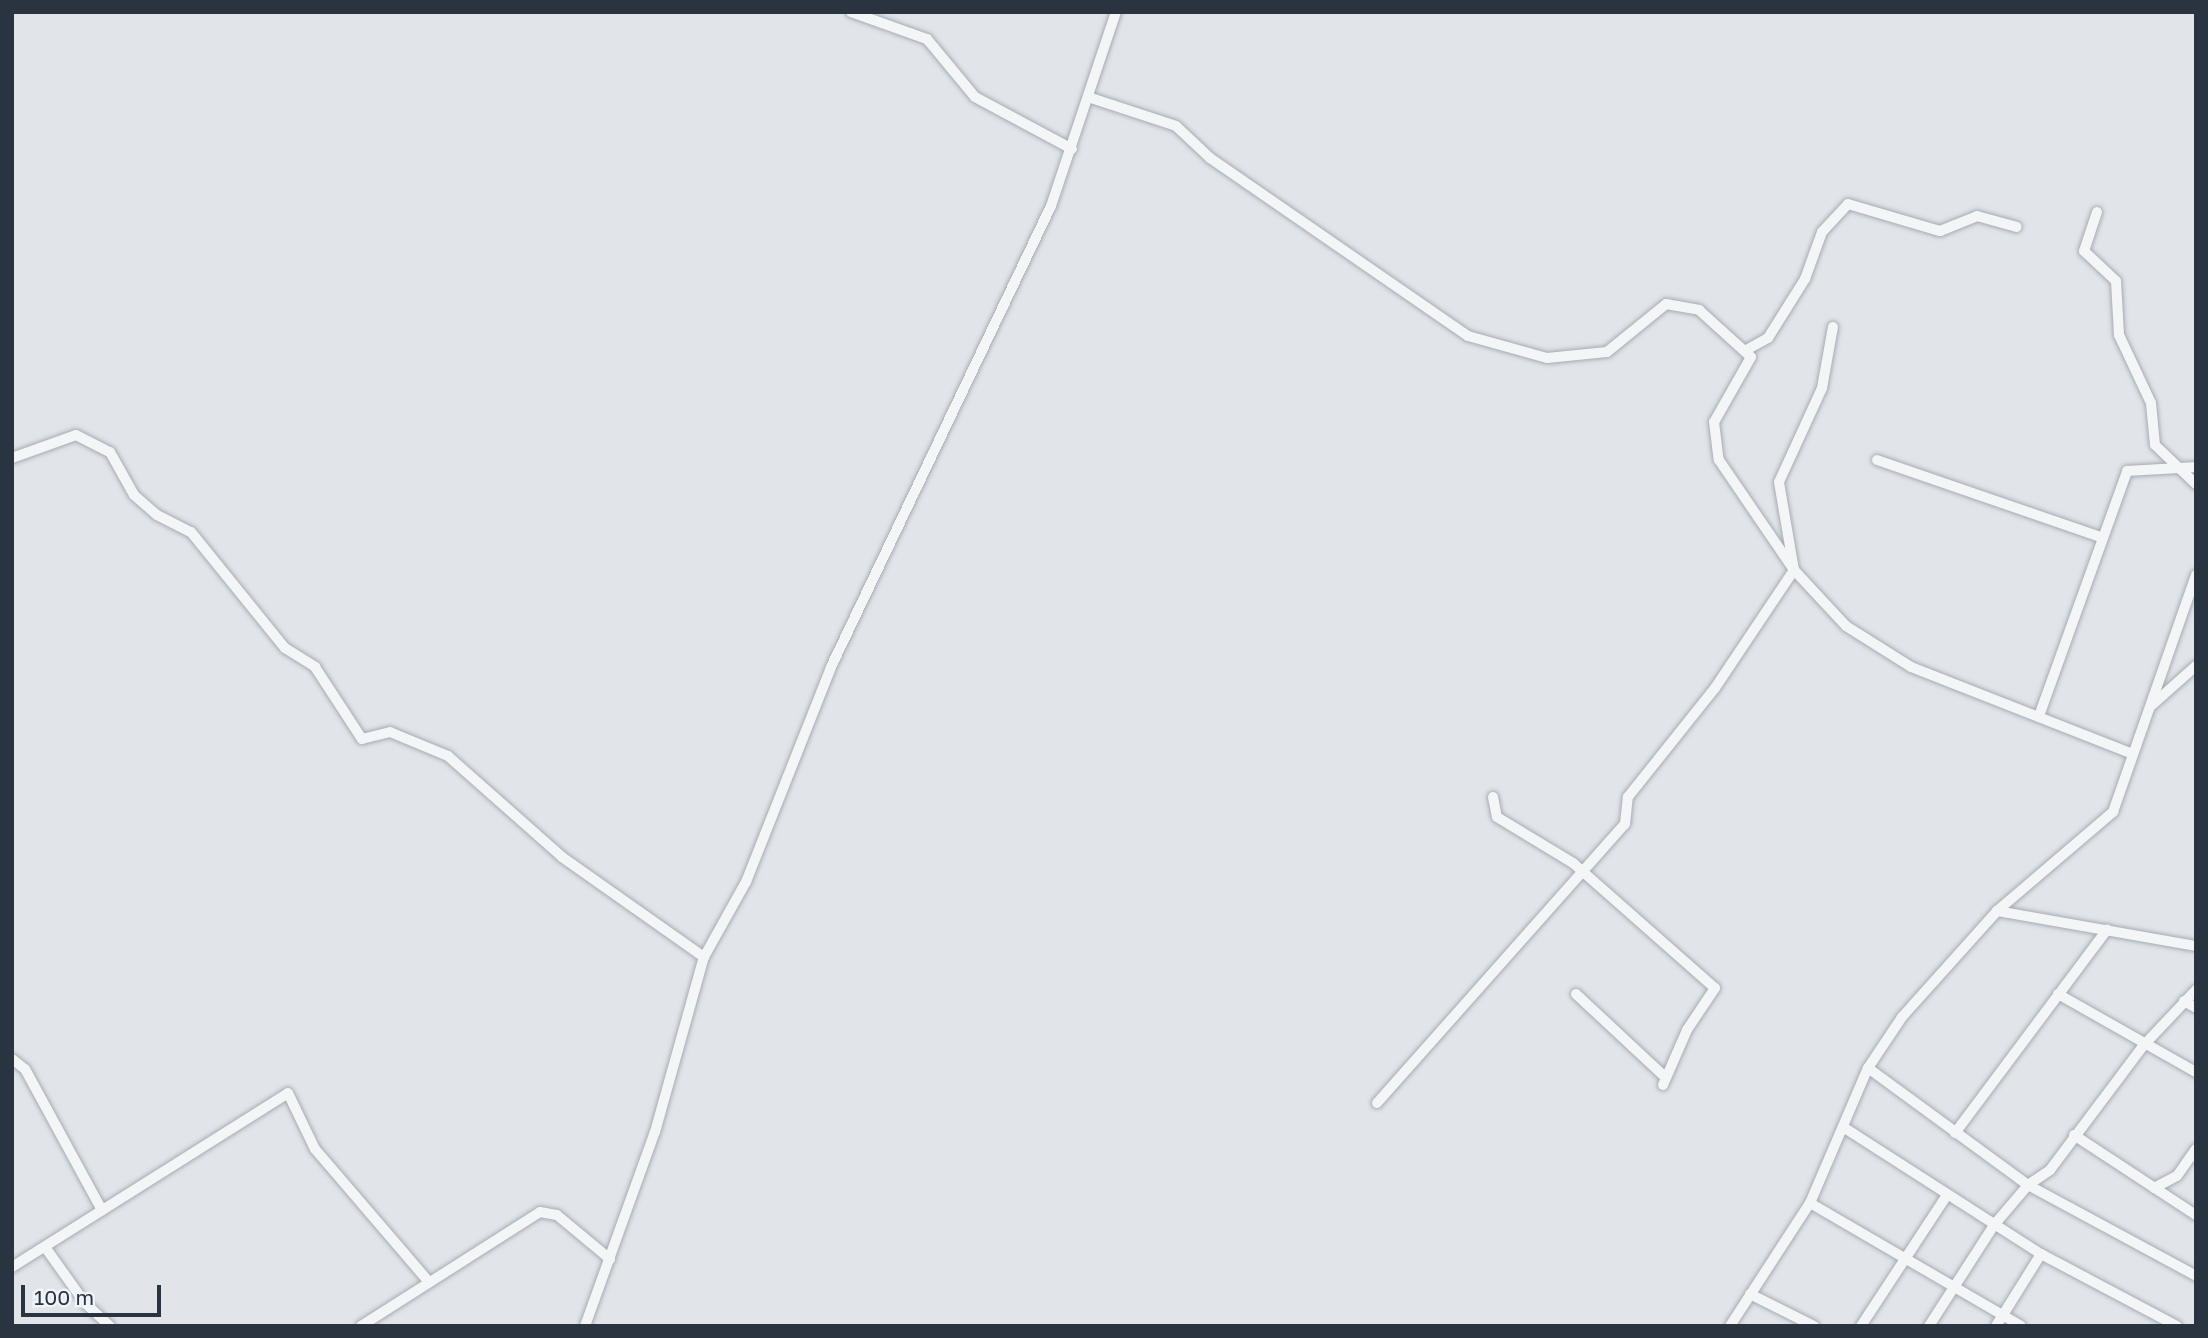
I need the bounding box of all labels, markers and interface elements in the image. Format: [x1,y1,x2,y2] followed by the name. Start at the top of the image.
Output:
[24,1272,164,1316] scale bar
[34,1284,94,1310] text: 100 m

